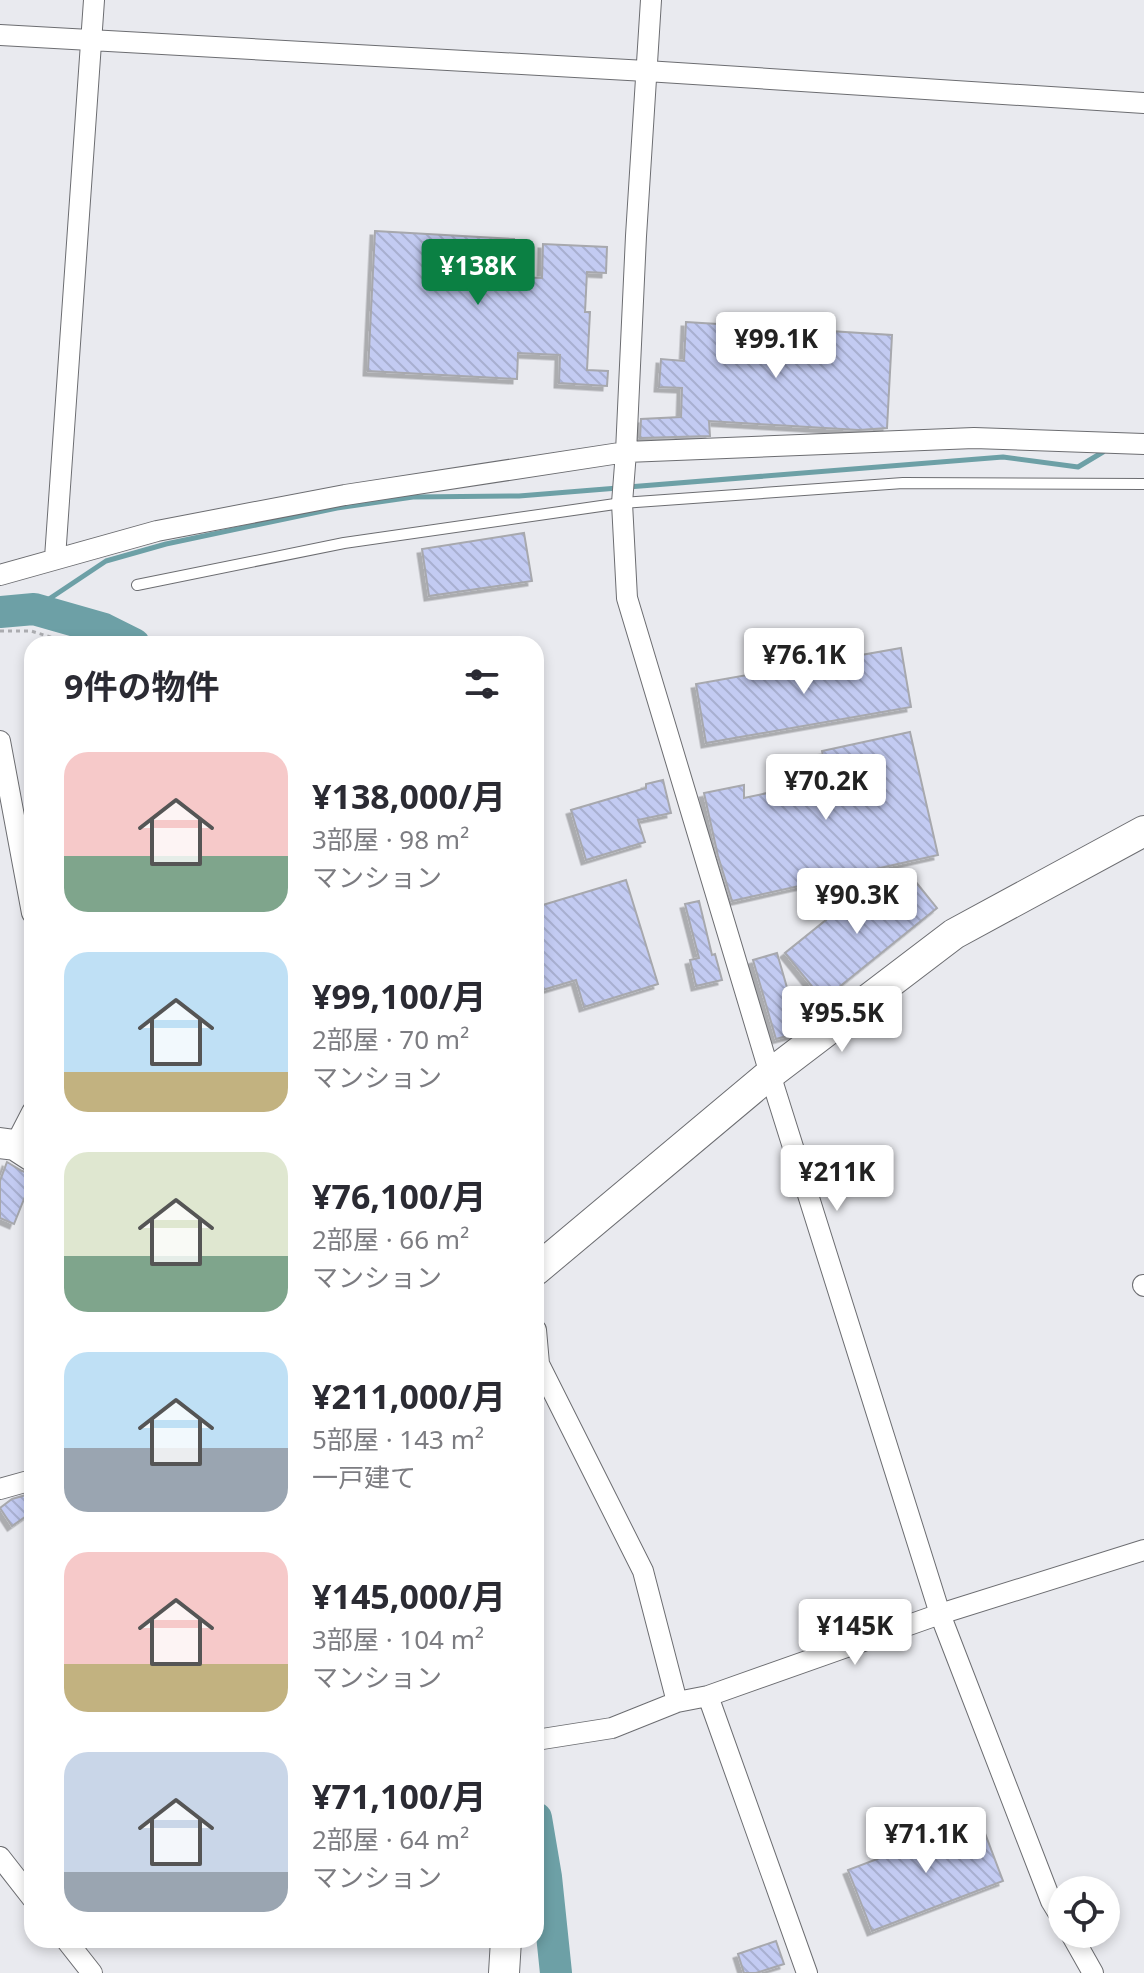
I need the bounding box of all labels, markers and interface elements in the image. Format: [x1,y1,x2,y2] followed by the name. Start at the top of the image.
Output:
[422,239,534,307] pin: ¥138K
[440,247,516,283] text: ¥138K
[711,312,841,380] pin: ¥99.1K
[734,320,818,356] text: ¥99.1K
[739,628,869,696] pin: ¥76.1K
[762,636,846,672] text: ¥76.1K
[460,662,504,706] icon: filters
[64,663,219,709] text: 9件の物件
[761,754,891,822] pin: ¥70.2K
[784,762,868,798] text: ¥70.2K
[312,773,506,819] text: ¥138,000/月
[128,784,224,880] icon: home
[312,821,469,857] text: 3部屋 · 98 m²
[312,859,442,895] text: マンション
[792,868,922,936] pin: ¥90.3K
[815,876,899,912] text: ¥90.3K
[312,973,487,1019] text: ¥99,100/月
[128,984,224,1080] icon: home
[777,986,907,1054] pin: ¥95.5K
[800,994,884,1030] text: ¥95.5K
[312,1021,469,1057] text: 2部屋 · 70 m²
[312,1059,442,1095] text: マンション
[781,1145,893,1213] pin: ¥211K
[799,1153,875,1189] text: ¥211K
[312,1173,487,1219] text: ¥76,100/月
[128,1184,224,1280] icon: home
[312,1221,469,1257] text: 2部屋 · 66 m²
[312,1259,442,1295] text: マンション
[312,1373,506,1419] text: ¥211,000/月
[128,1384,224,1480] icon: home
[312,1421,484,1457] text: 5部屋 · 143 m²
[312,1459,416,1495] text: 一戸建て
[312,1573,506,1619] text: ¥145,000/月
[128,1584,224,1680] icon: home
[799,1599,911,1667] pin: ¥145K
[817,1607,893,1643] text: ¥145K
[312,1621,484,1657] text: 3部屋 · 104 m²
[312,1659,442,1695] text: マンション
[312,1773,487,1819] text: ¥71,100/月
[128,1784,224,1880] icon: home
[861,1807,991,1875] pin: ¥71.1K
[884,1815,968,1851] text: ¥71.1K
[312,1821,469,1857] text: 2部屋 · 64 m²
[312,1859,442,1895] text: マンション
[1048,1876,1120,1948] map controls
[1048,1876,1120,1948] button: locate

